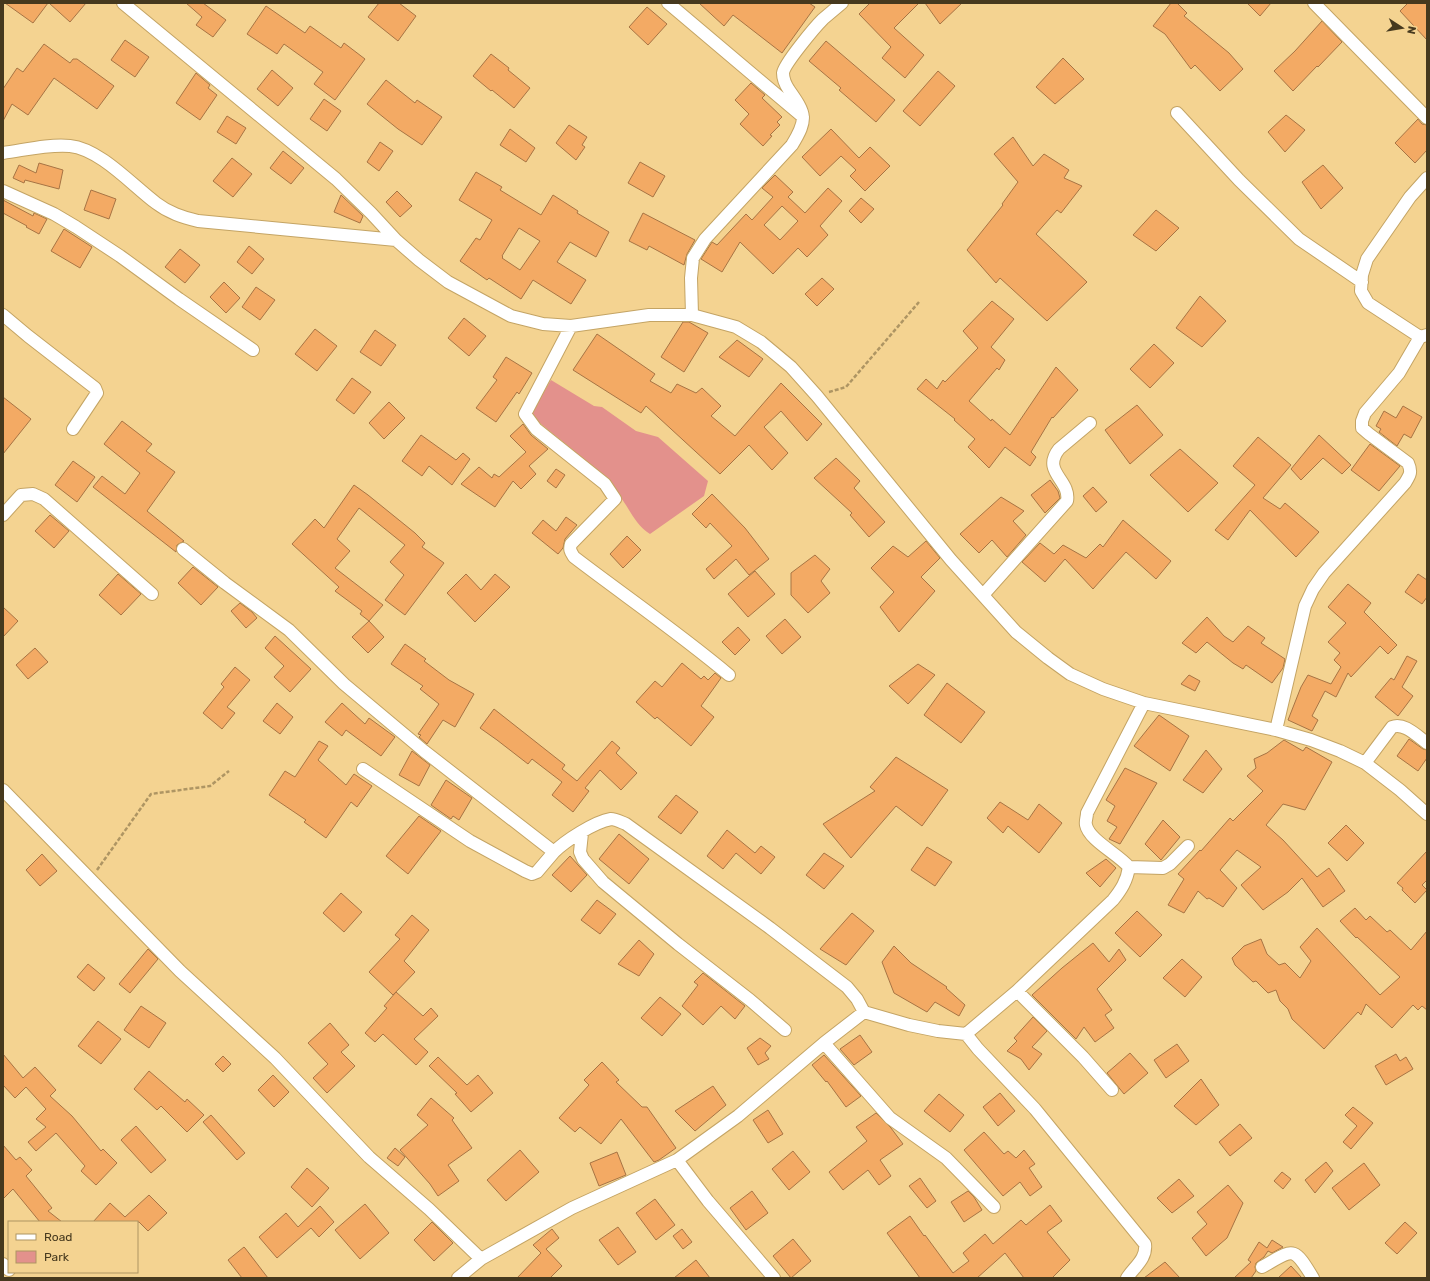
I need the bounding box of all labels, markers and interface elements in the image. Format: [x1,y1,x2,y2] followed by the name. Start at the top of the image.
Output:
[1382,8,1422,48] north arrow
[1404,25,1418,35] text: N
[8,1221,138,1273] legend
[44,1230,72,1244] text: Road
[44,1250,70,1264] text: Park

